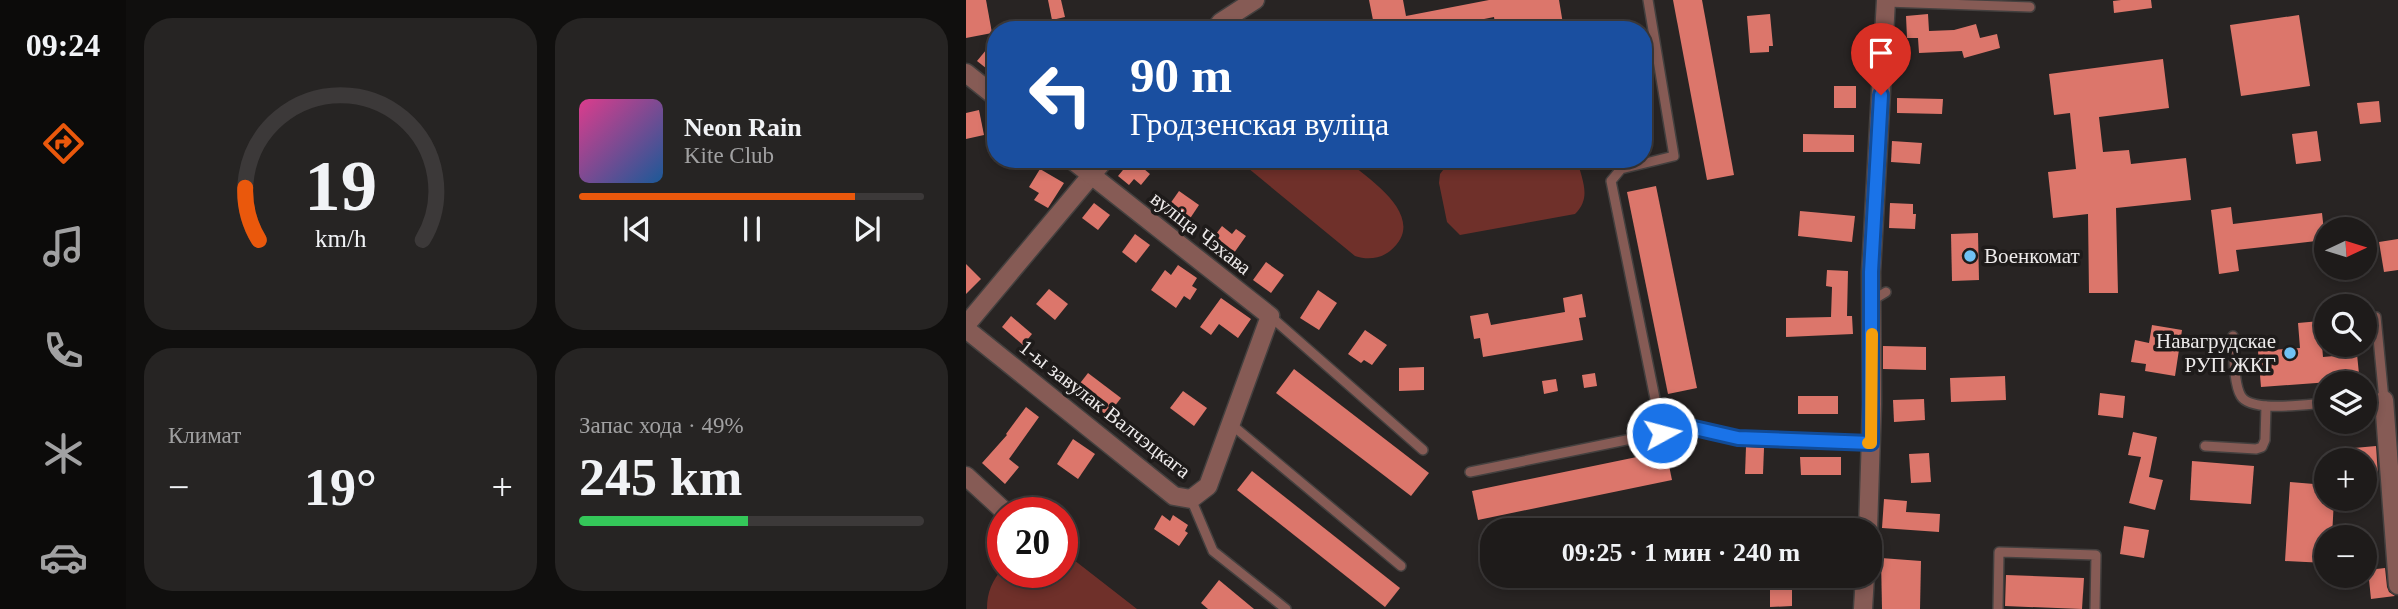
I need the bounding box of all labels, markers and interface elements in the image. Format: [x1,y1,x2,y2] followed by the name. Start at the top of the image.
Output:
[1851,23,1911,95] pin
[26,27,100,63] text: 09:24
[1862,34,1900,72] icon: arrive
[1130,48,1232,103] text: 90 m
[1015,49,1106,140] icon: left
[1130,106,1389,142] text: Гродзенская вуліца
[684,113,802,142] text: Neon Rain
[39,119,88,168] icon: directions
[684,143,774,168] text: Kite Club
[304,145,377,226] text: 19
[1146,186,1257,280] street label: вуліца Чэхава
[618,210,656,248] icon: previous
[733,210,771,248] icon: pause
[848,210,886,248] icon: next
[2314,217,2376,280] north arrow
[2314,217,2377,588] map controls
[39,222,88,271] icon: music
[315,225,367,252] text: km/h
[1984,244,2080,268] place label: Военкомат
[1962,248,1978,264] marker: Военкомат
[2314,294,2377,357] button: search
[39,326,88,375] icon: phone
[2156,329,2276,377] place label: Навагрудскае РУП ЖКГ
[1015,335,1196,484] street label: 1-ы завулак Валчэцкага
[2282,345,2298,361] marker: Навагрудскае РУП ЖКГ
[2314,371,2377,434] button: layers
[1625,396,1699,470] position arrow
[579,413,744,438] text: Запас хода · 49%
[168,423,241,448] text: Климат
[39,429,88,478] icon: climate
[2314,448,2377,511] button: +
[579,449,742,506] text: 245 km
[304,459,377,516] text: 19°
[168,466,189,508] text: −
[492,466,513,508] text: +
[987,497,1078,588] speed limit sign: 20
[2314,525,2377,588] button: −
[39,533,88,582] icon: car
[1562,538,1800,567] text: 09:25 · 1 мин · 240 m

